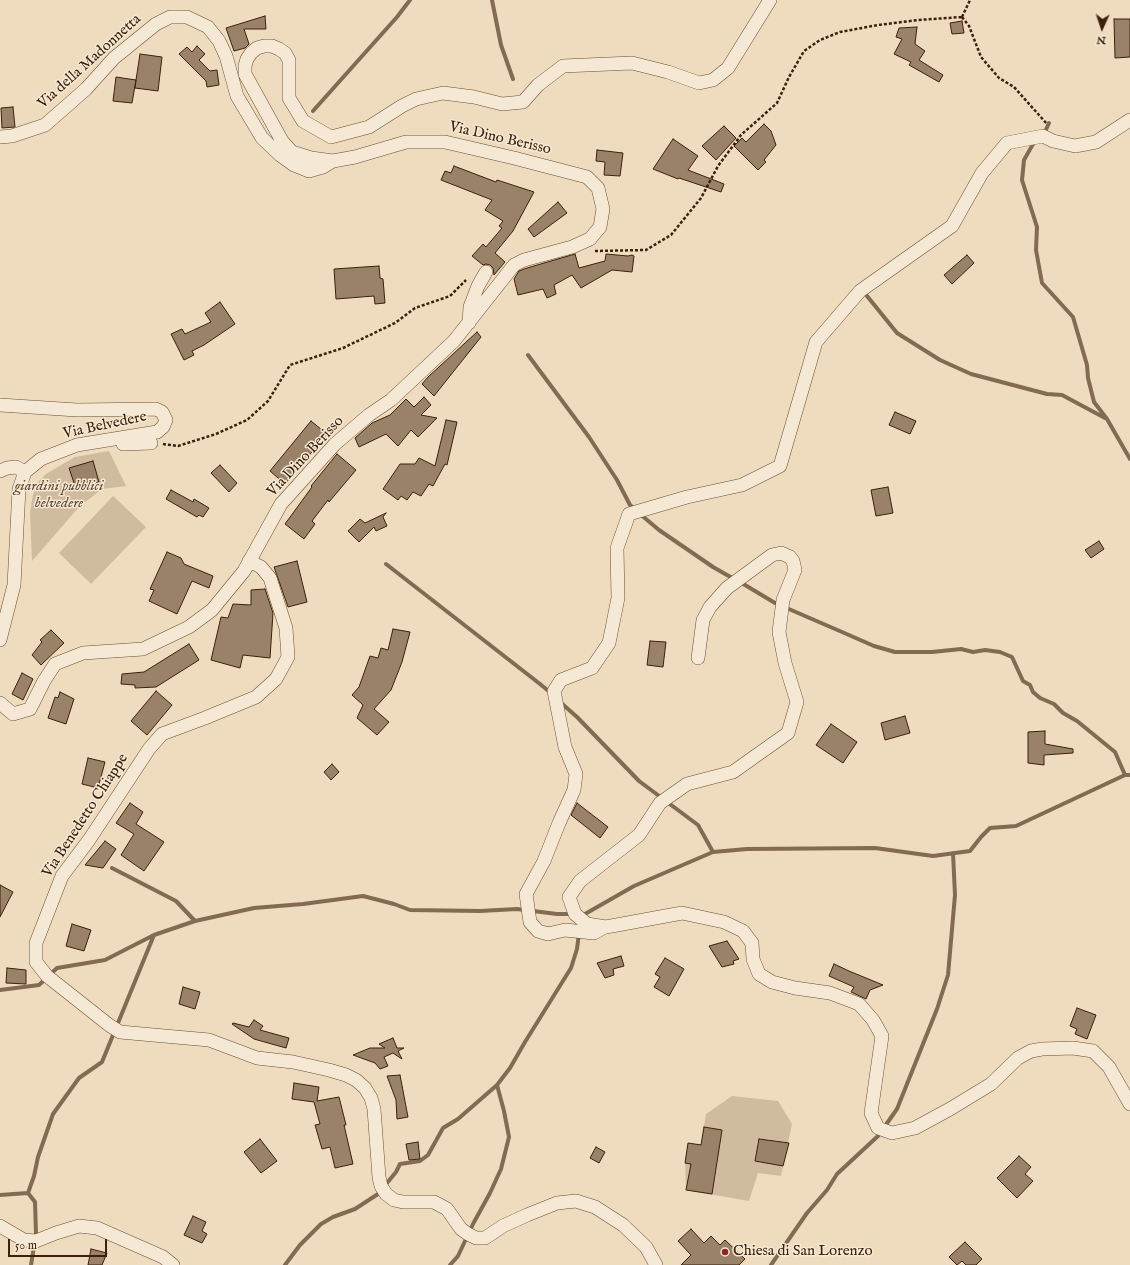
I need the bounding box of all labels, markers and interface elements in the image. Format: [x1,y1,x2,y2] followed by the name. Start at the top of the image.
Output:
[1082,8,1122,48] north arrow
[35,11,145,113] street label: Via della Madonnetta
[1096,33,1106,47] text: N
[447,119,553,159] street label: Via Dino Berisso
[62,408,148,444] street label: Via Belvedere
[264,413,348,501] street label: Via Dino Berisso
[15,478,103,513] park label: giardini pubblici belvedere
[39,751,133,881] street label: Via Benedetto Chiappe
[10,1231,109,1257] scale bar
[15,1238,37,1253] text: 50 m
[733,1243,873,1261] place label: Chiesa di San Lorenzo
[720,1247,730,1257] marker: Chiesa di San Lorenzo

